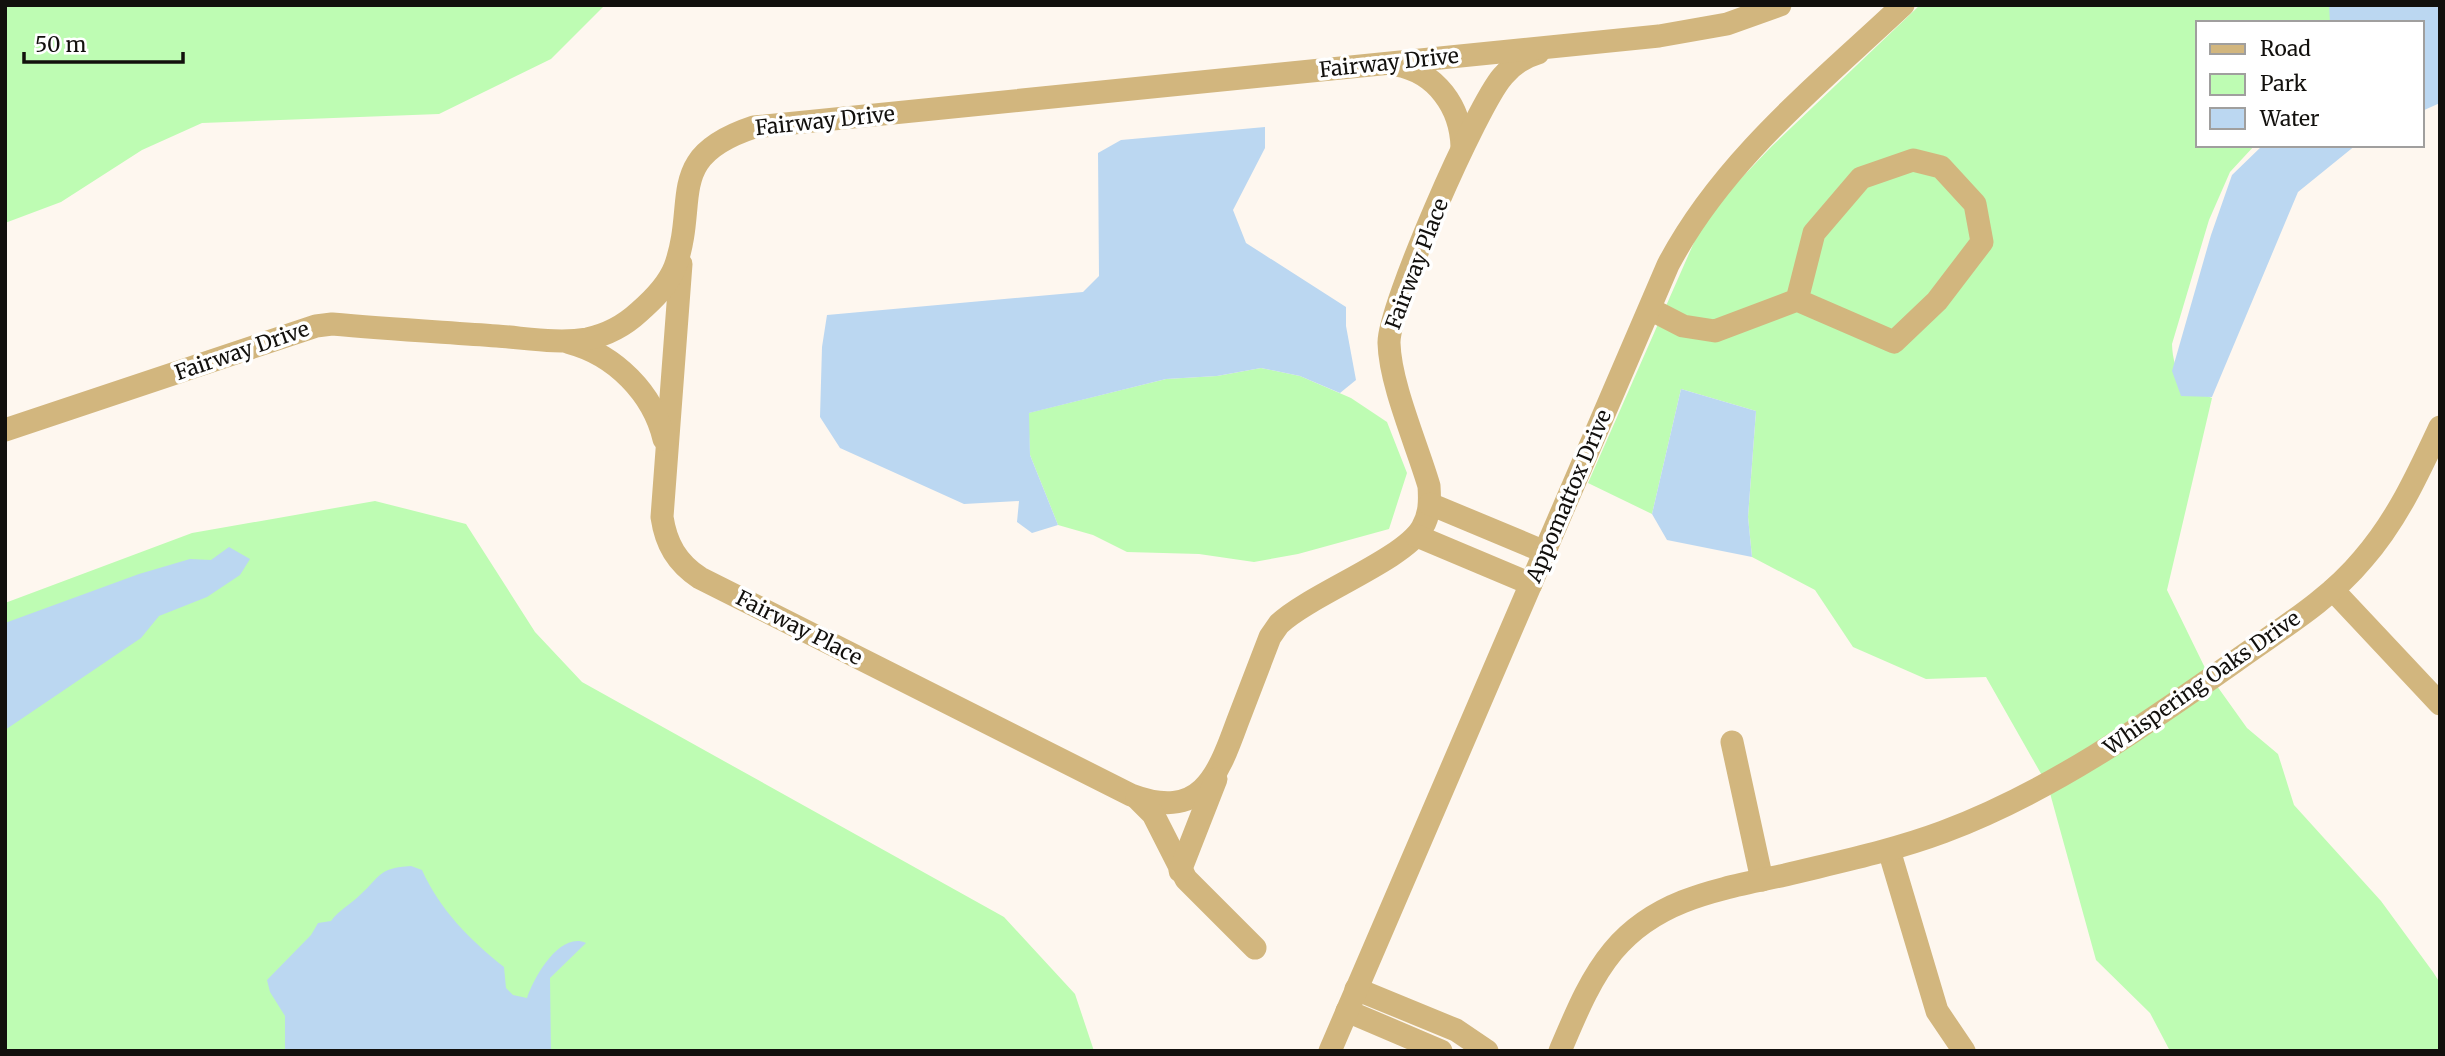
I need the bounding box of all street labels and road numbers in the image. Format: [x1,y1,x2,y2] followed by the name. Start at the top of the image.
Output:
[1318,42,1460,83] street label: Fairway Drive
[754,100,896,141] street label: Fairway Drive
[1379,194,1454,333] street label: Fairway Place
[171,315,313,386] street label: Fairway Drive
[1520,405,1617,587] street label: Appomattox Drive
[731,584,867,671] street label: Fairway Place
[2097,604,2305,761] street label: Whispering Oaks Drive

